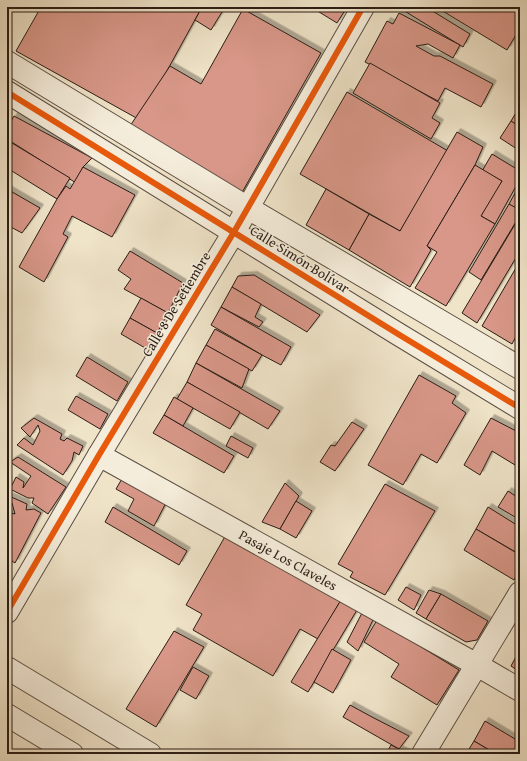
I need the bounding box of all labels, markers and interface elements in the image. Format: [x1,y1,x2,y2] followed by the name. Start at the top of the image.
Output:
[246,220,354,298] street label: Calle Simón Bolívar
[137,247,216,360] street label: Calle 8 De Setiembre
[235,525,341,595] street label: Pasaje Los Claveles

